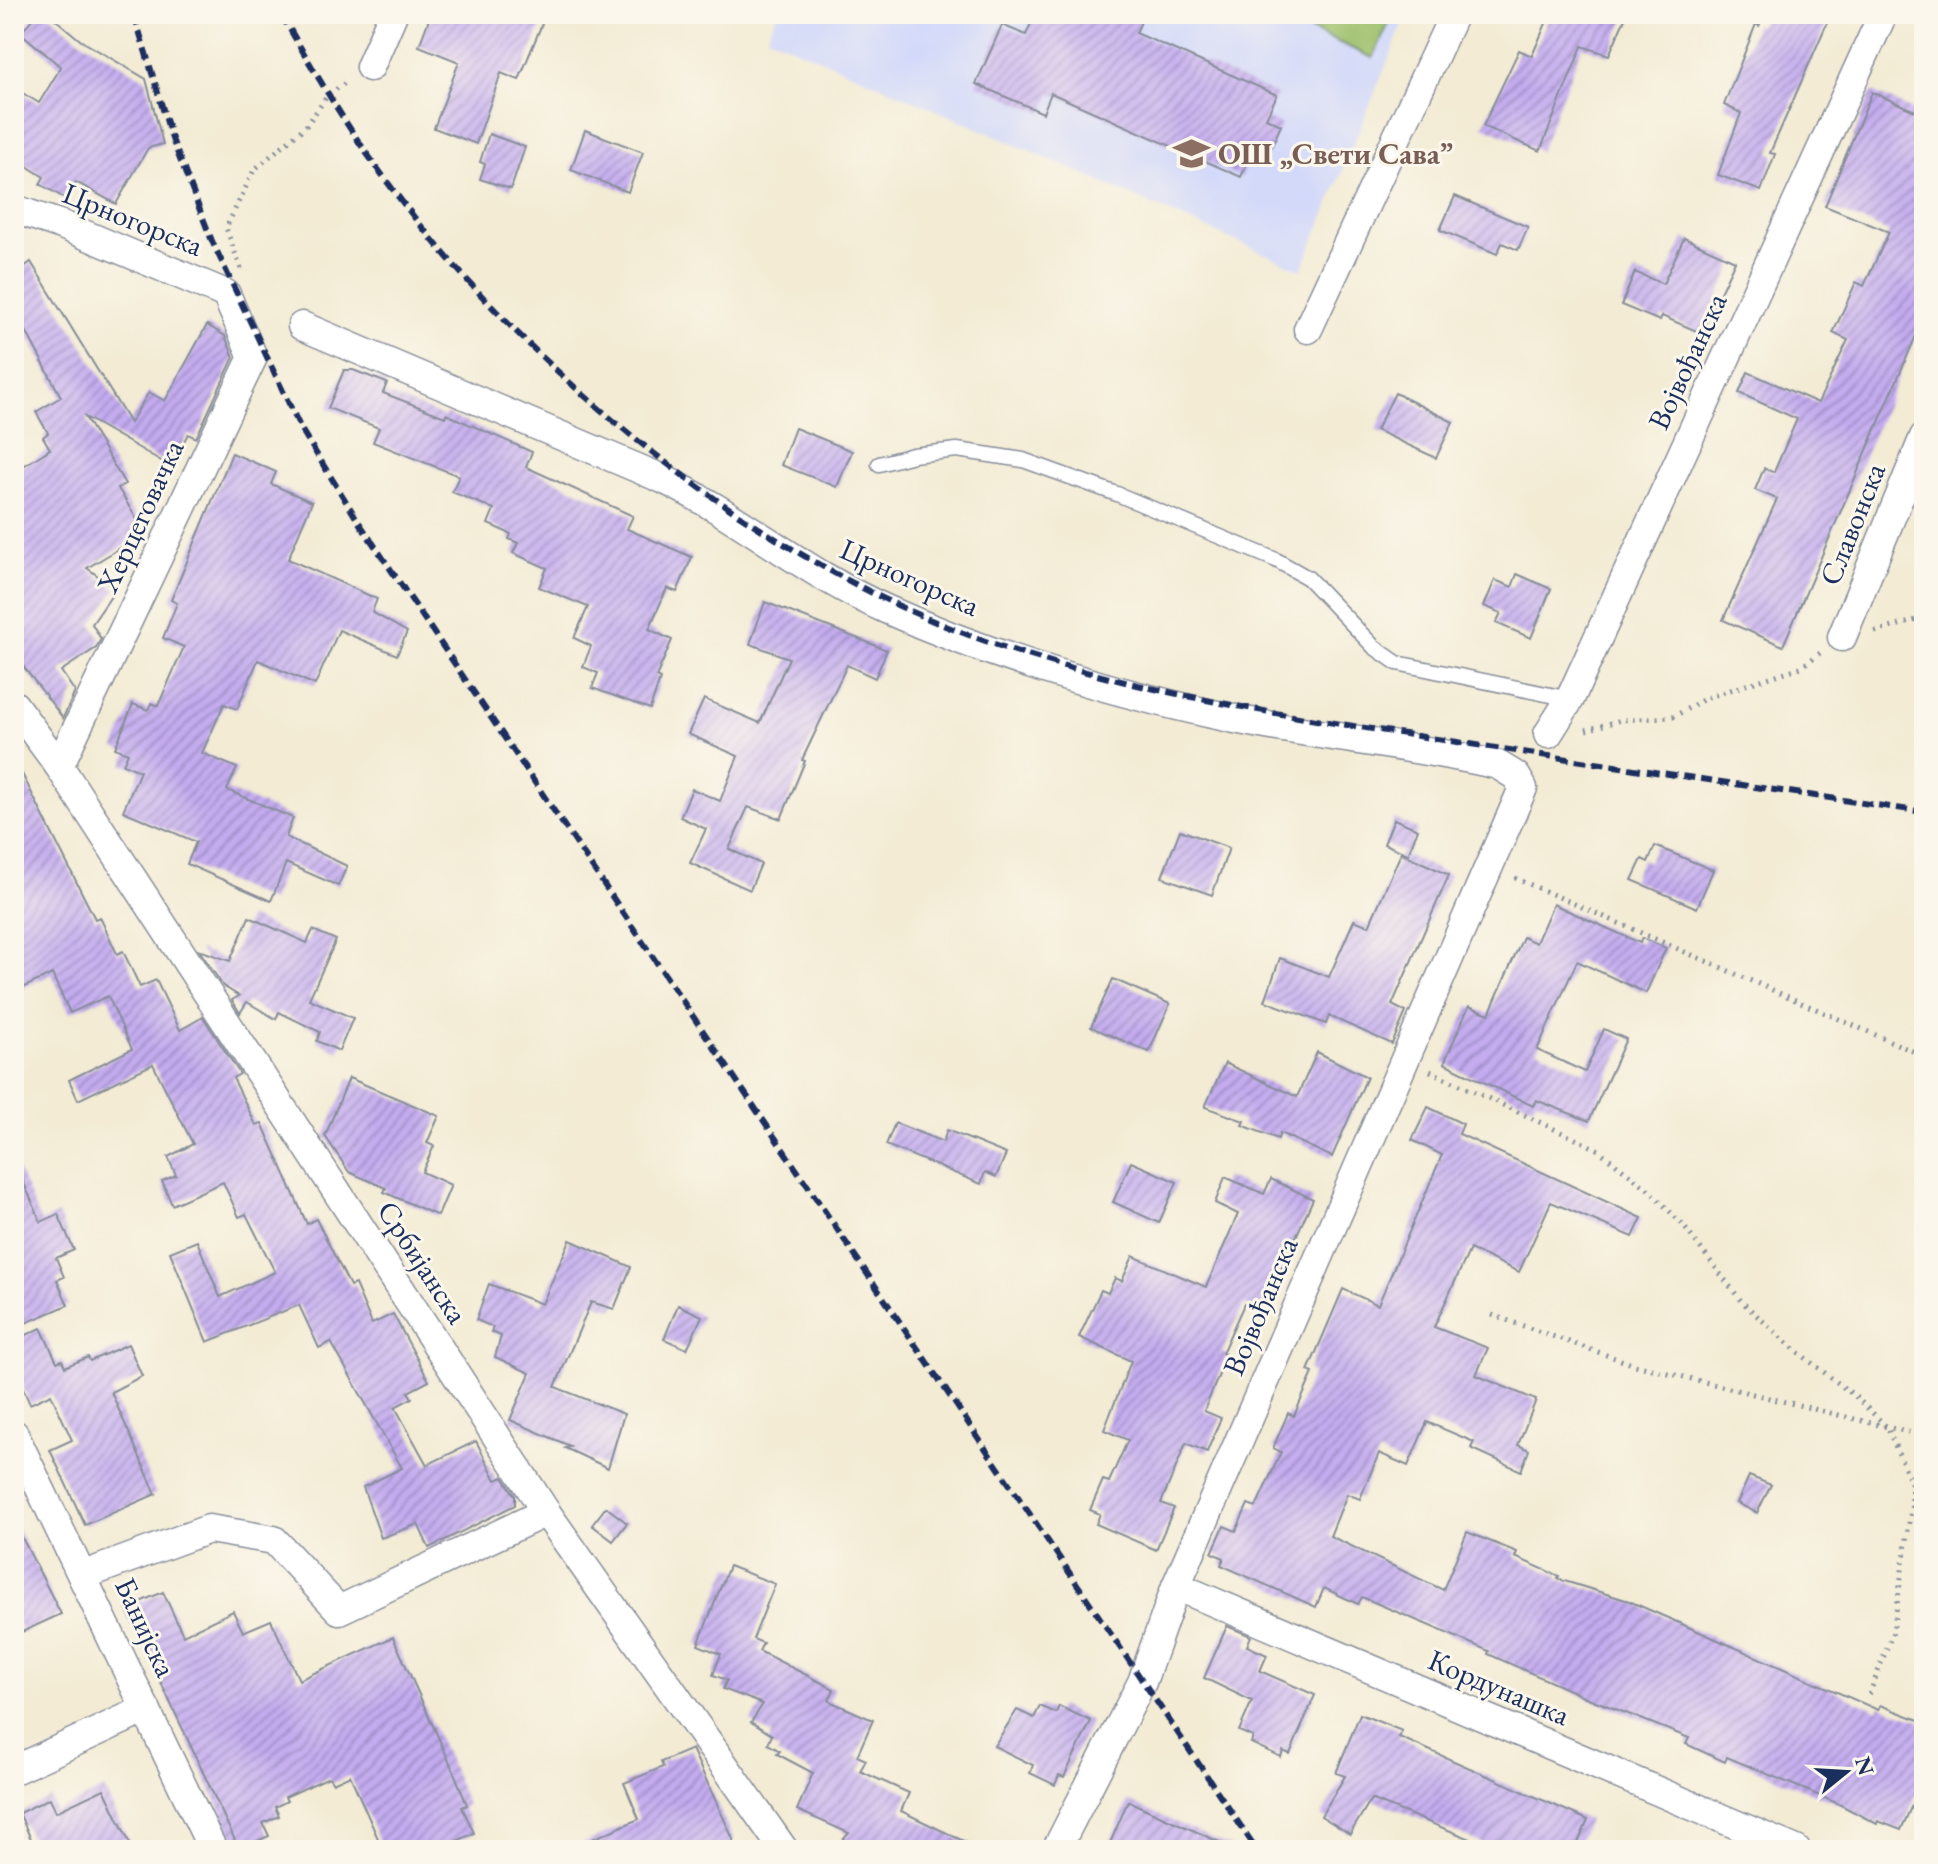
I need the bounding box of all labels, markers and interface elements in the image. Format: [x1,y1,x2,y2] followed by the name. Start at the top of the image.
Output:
[1173,134,1211,172] school or university icon: ОШ „Свети Сава”
[1218,134,1453,173] place label: ОШ „Свети Сава”
[57,173,209,265] street label: Црногорска
[1638,286,1736,435] street label: Војвођанска
[87,433,192,600] street label: Херцеговачка
[1810,457,1894,591] street label: Славонска
[834,529,986,625] street label: Црногорска
[369,1193,477,1331] street label: Србијанска
[1213,1231,1307,1381] street label: Војвођанска
[106,1571,186,1683] street label: Банијска
[1422,1640,1576,1734] street label: Кордунашка
[1806,1732,1886,1812] north arrow
[1848,1753,1881,1779] text: N

